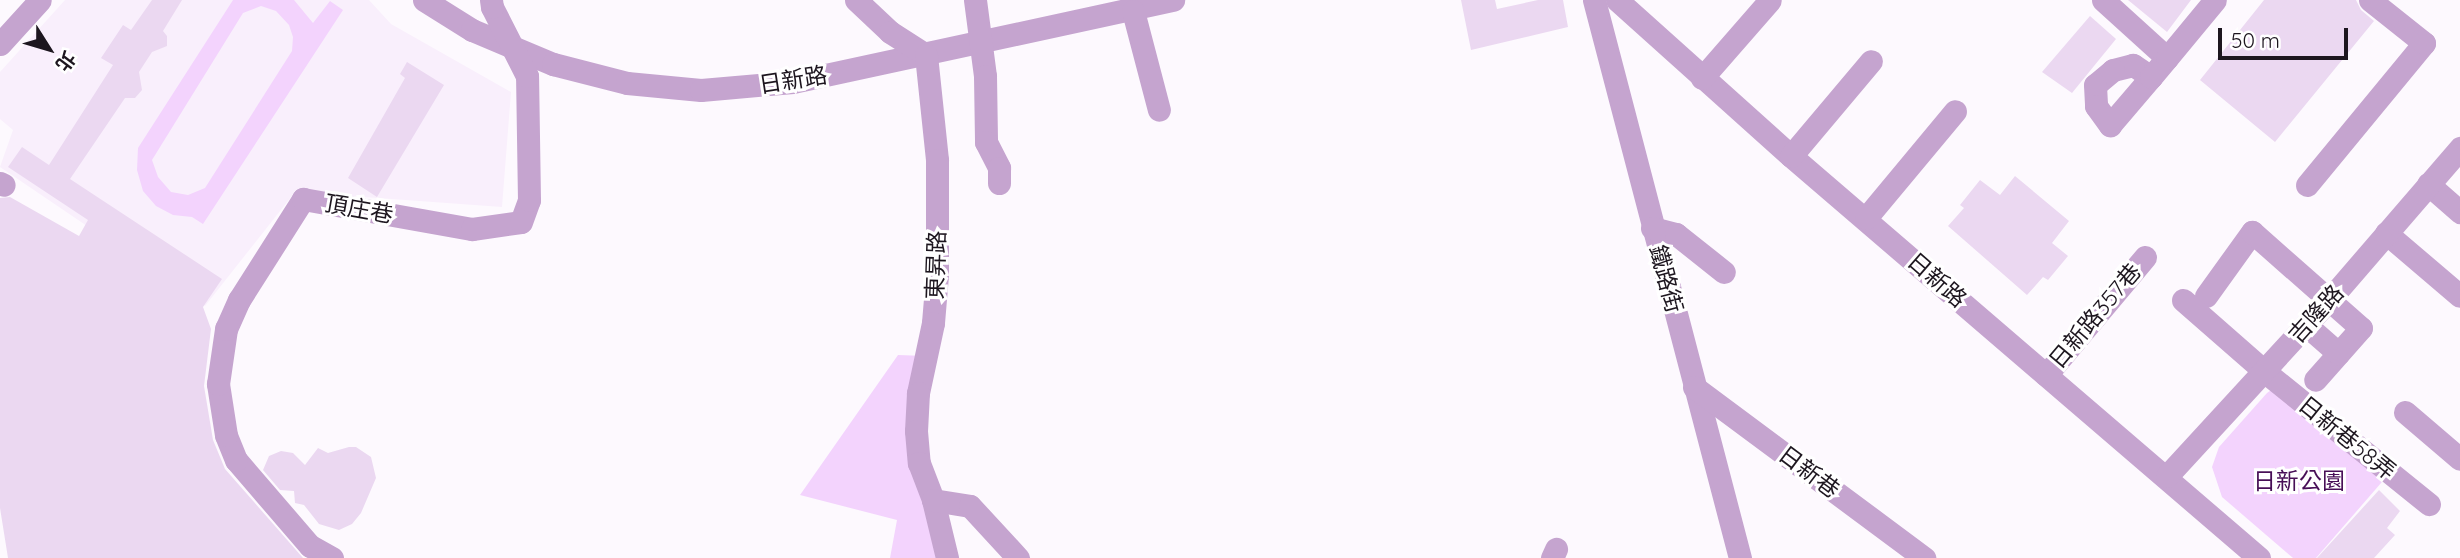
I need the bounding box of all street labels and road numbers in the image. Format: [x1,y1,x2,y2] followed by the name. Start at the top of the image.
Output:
[757,61,829,99] street label: 日新路
[323,189,395,229] street label: 頂庄巷
[921,230,951,300] street label: 東昇路
[1644,242,1688,316] street label: 鐵路街
[1902,247,1972,313] street label: 日新路
[2043,258,2147,374] street label: 日新路357巷
[2283,279,2349,349] street label: 吉隆路
[2293,390,2401,486] street label: 日新巷58弄
[1773,440,1845,504] street label: 日新巷

